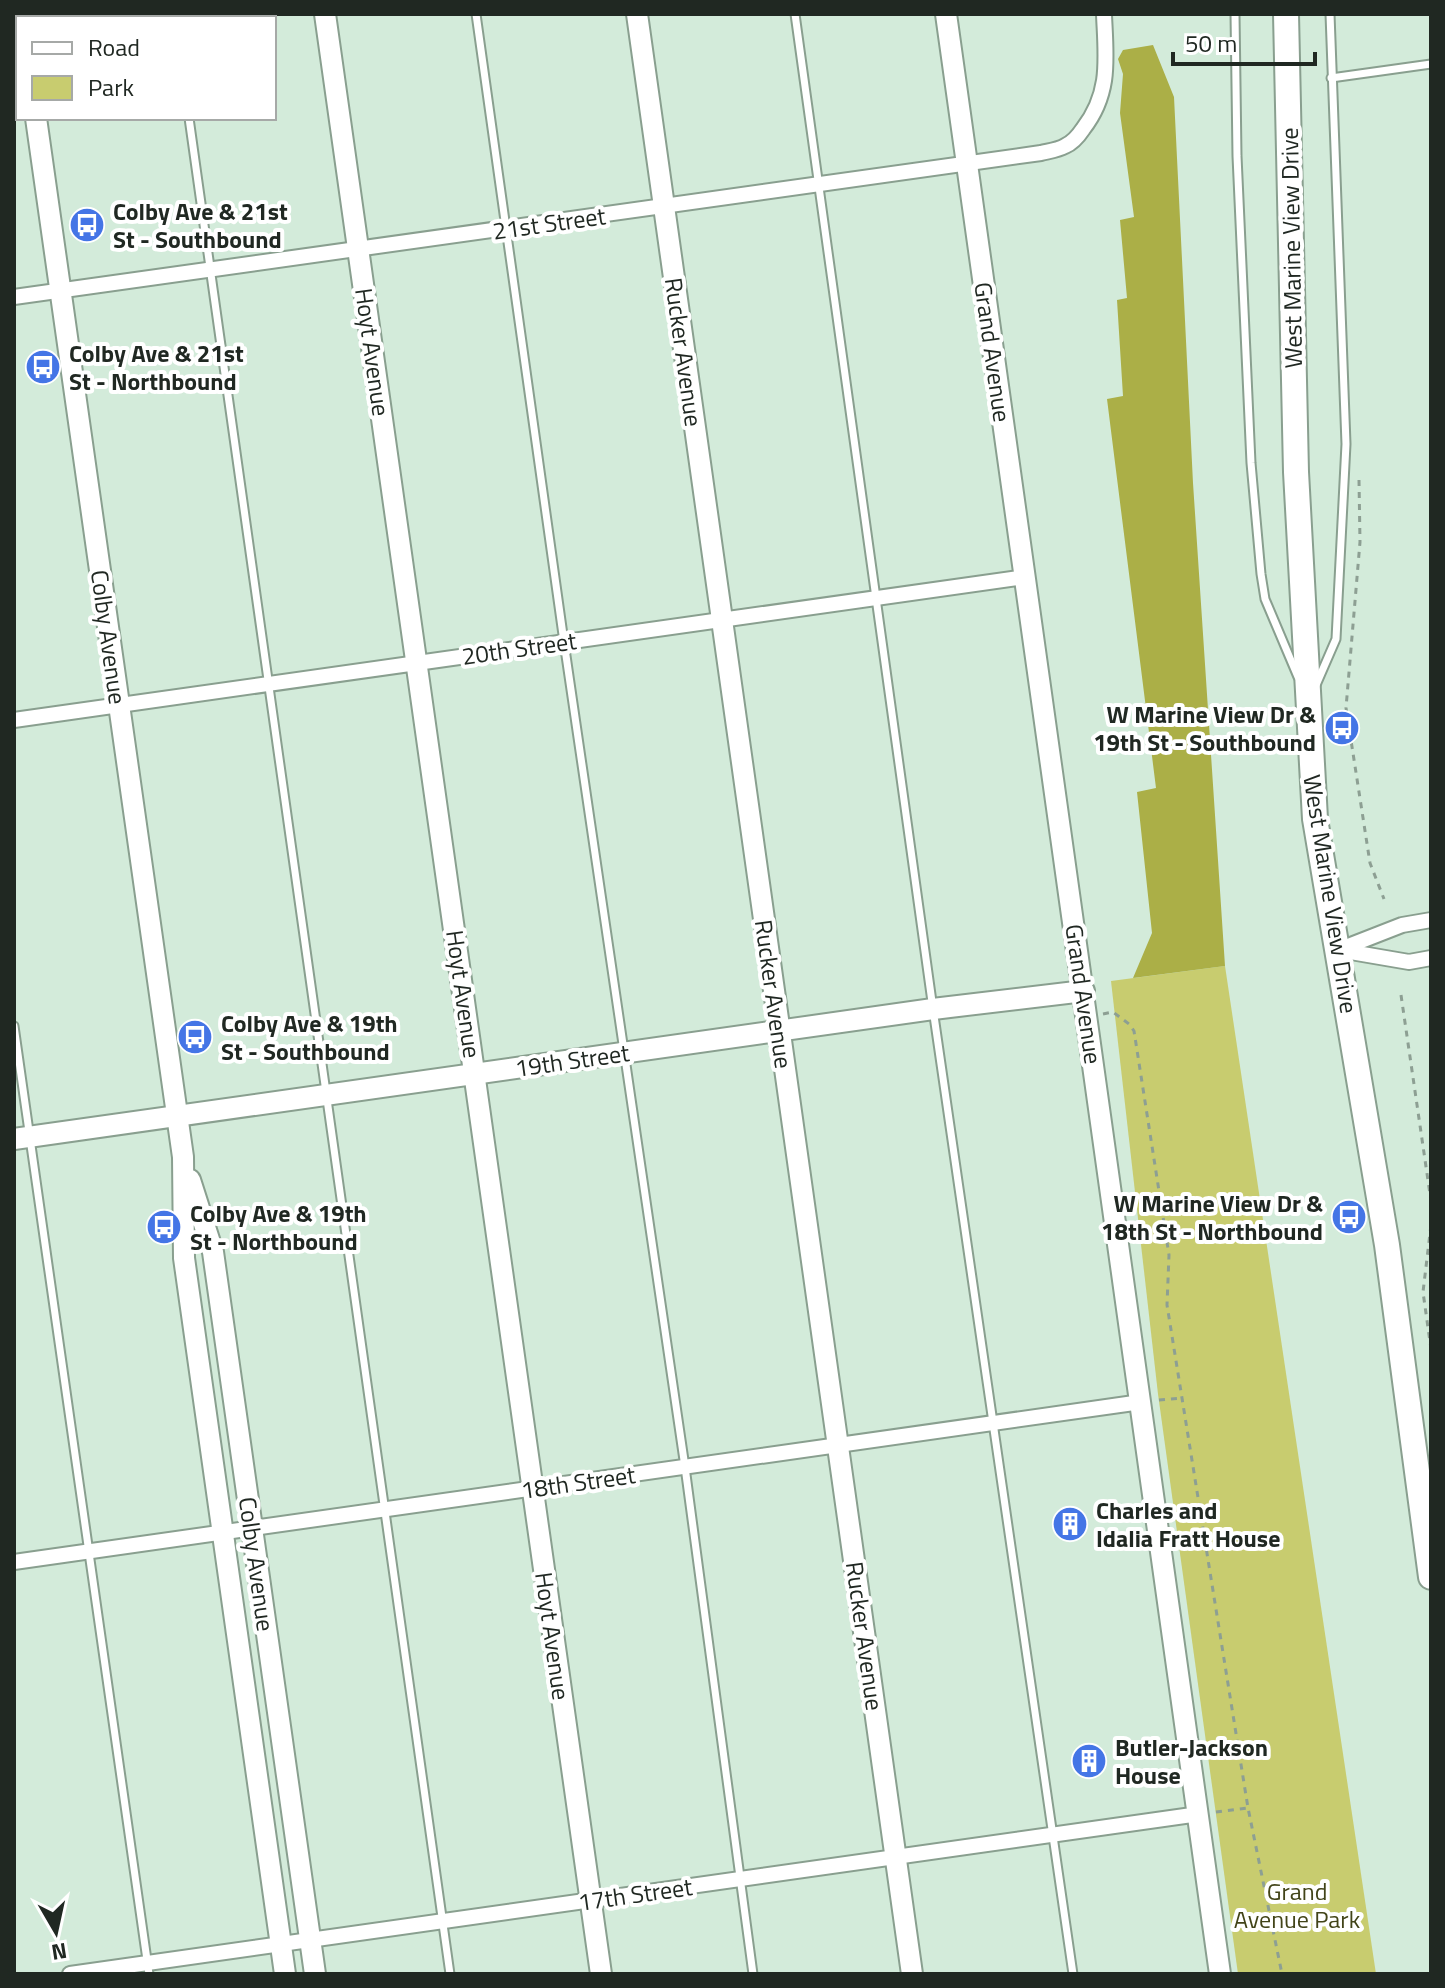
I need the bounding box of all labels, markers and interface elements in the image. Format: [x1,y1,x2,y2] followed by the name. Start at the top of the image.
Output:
[16,16,276,120] legend
[1173,16,1315,66] scale bar
[1185,25,1237,61] text: 50 m
[88,29,140,65] text: Road
[88,69,134,105] text: Park
[1271,127,1311,369] street label: West Marine View Drive
[113,193,288,257] place label: Colby Ave & 21st St - Southbound
[490,197,608,249] street label: 21st Street
[68,206,106,244] bus stop icon: Colby Ave & 21st St - Southbound
[656,275,712,429] street label: Rucker Avenue
[965,280,1021,424] street label: Grand Avenue
[346,286,400,418] street label: Hoyt Avenue
[69,335,244,399] place label: Colby Ave & 21st St - Northbound
[24,348,62,386] bus stop icon: Colby Ave & 21st St - Northbound
[82,567,136,707] street label: Colby Avenue
[459,622,579,674] street label: 20th Street
[1093,696,1316,760] place label: W Marine View Dr & 19th St - Southbound
[1323,709,1361,747] bus stop icon: W Marine View Dr & 19th St - Southbound
[1294,772,1368,1016] street label: West Marine View Drive
[746,917,802,1071] street label: Rucker Avenue
[1056,922,1112,1066] street label: Grand Avenue
[437,928,491,1060] street label: Hoyt Avenue
[221,1005,398,1069] place label: Colby Ave & 19th St - Southbound
[176,1018,214,1056] bus stop icon: Colby Ave & 19th St - Southbound
[512,1034,632,1086] street label: 19th Street
[1101,1185,1323,1249] place label: W Marine View Dr & 18th St - Northbound
[190,1195,367,1259] place label: Colby Ave & 19th St - Northbound
[1330,1198,1368,1236] bus stop icon: W Marine View Dr & 18th St - Northbound
[145,1208,183,1246] bus stop icon: Colby Ave & 19th St - Northbound
[518,1456,638,1508] street label: 18th Street
[1096,1492,1280,1556] place label: Charles and Idalia Fratt House
[230,1494,284,1634] street label: Colby Avenue
[1051,1505,1089,1543] building icon: Charles and Idalia Fratt House
[837,1559,893,1713] street label: Rucker Avenue
[526,1570,580,1702] street label: Hoyt Avenue
[1115,1729,1268,1793] place label: Butler-Jackson House
[1070,1742,1108,1780] building icon: Butler-Jackson House
[575,1868,695,1920] street label: 17th Street
[1234,1873,1361,1937] park label: Grand Avenue Park
[16,1892,96,1972] north arrow
[49,1934,69,1970] text: N

